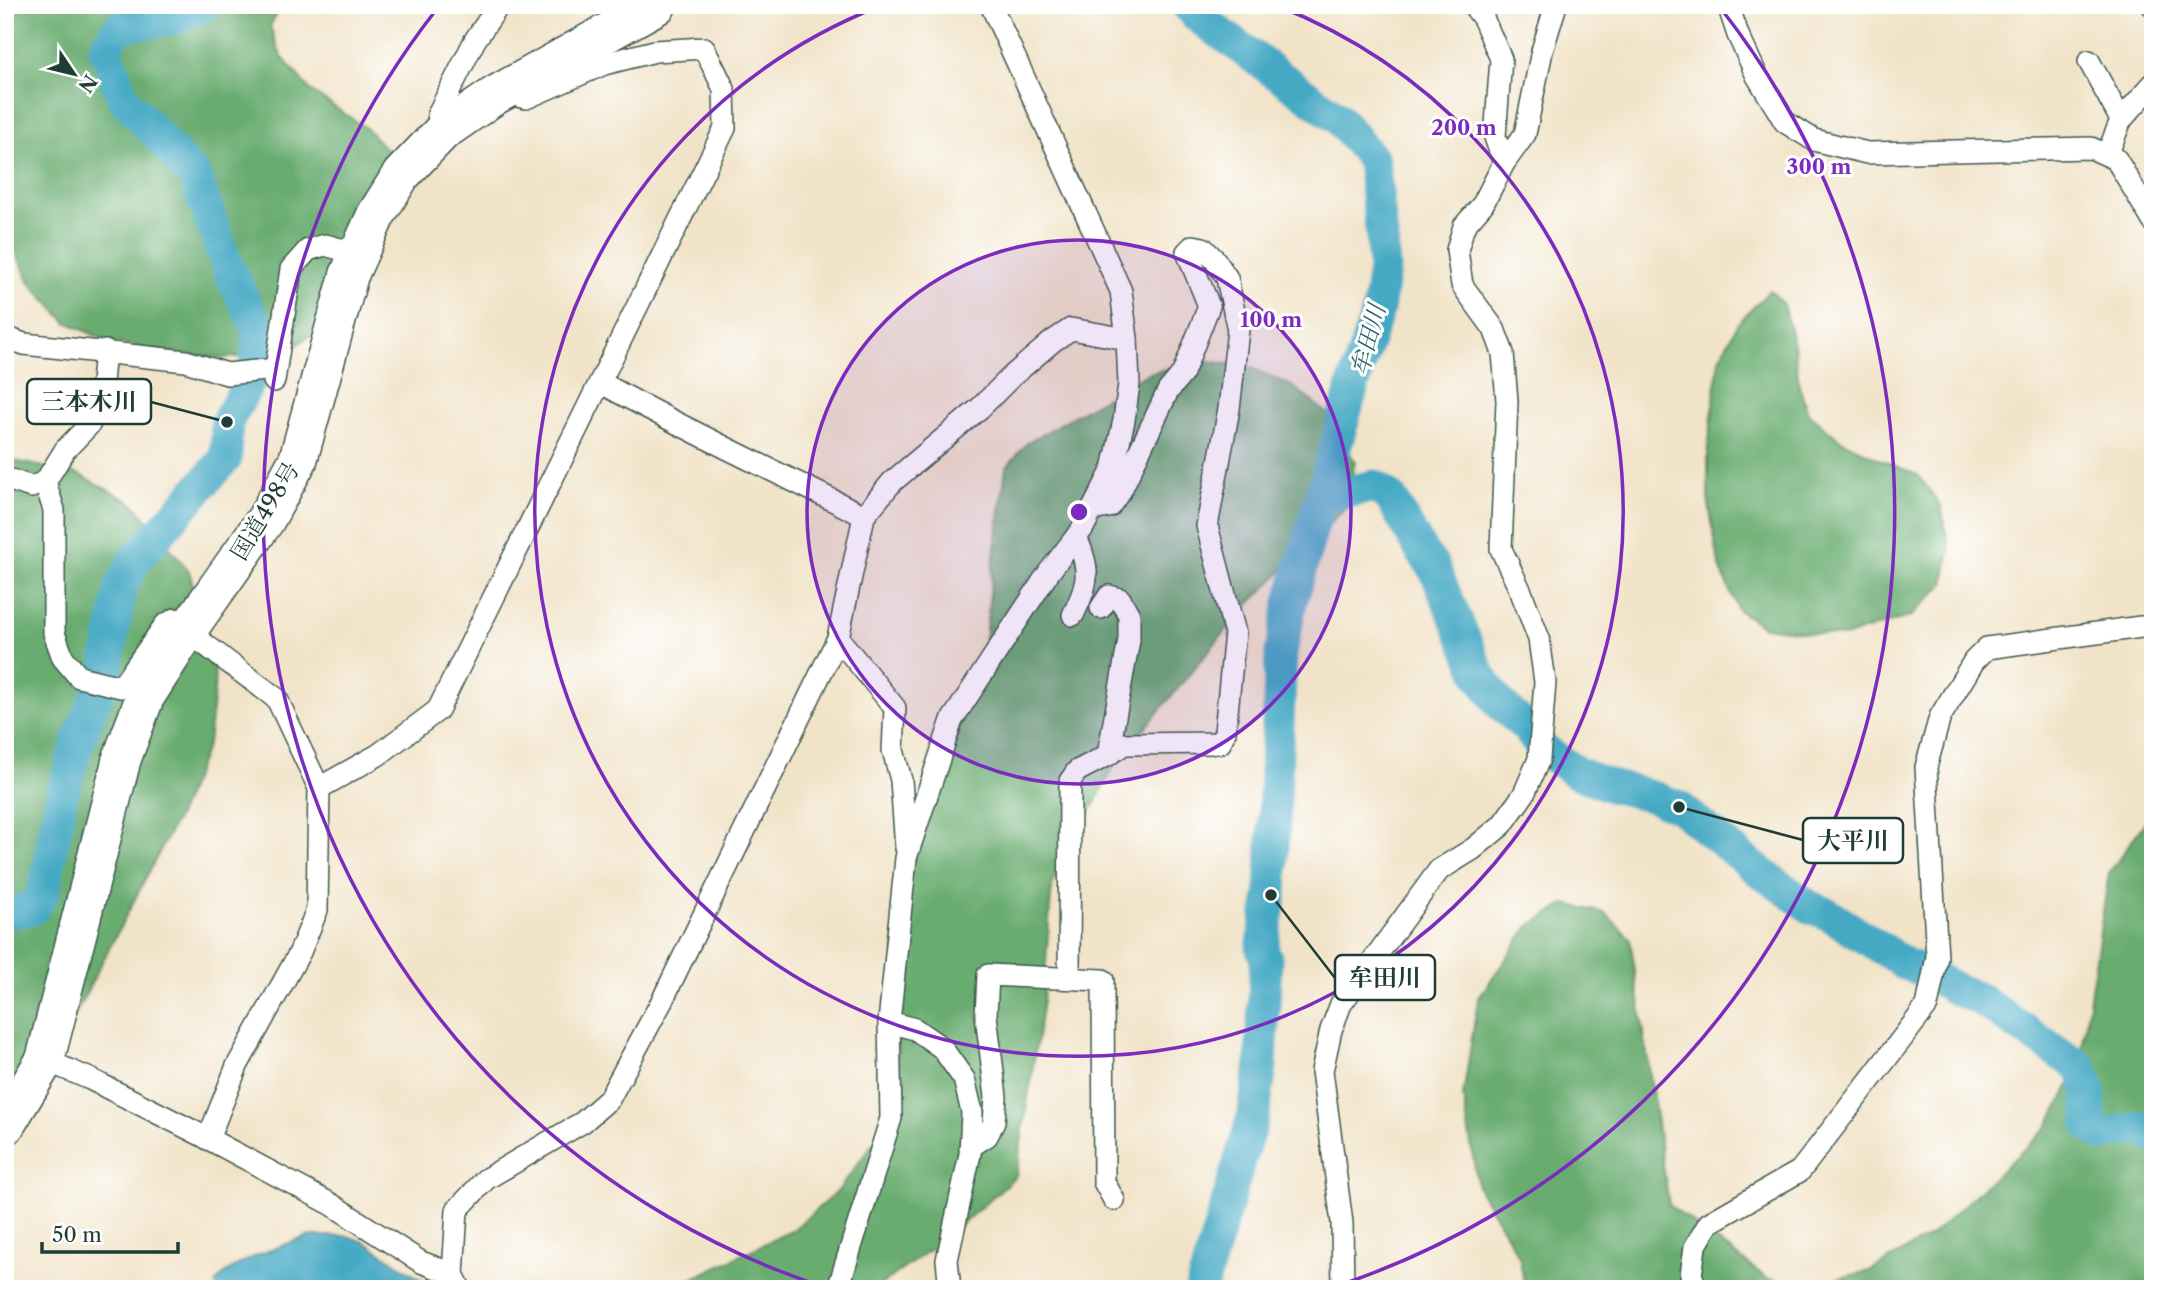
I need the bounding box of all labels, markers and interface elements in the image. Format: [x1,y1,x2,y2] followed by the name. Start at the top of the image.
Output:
[38,38,108,108] north arrow
[73,70,102,97] text: N
[1431,115,1497,140] text: 200 m
[1787,154,1851,179] text: 300 m
[1345,299,1392,379] water label: 牟田川
[1240,307,1302,332] text: 100 m
[27,379,151,424] callout: 三本木川
[41,387,137,416] text: 三本木川
[225,457,305,565] street label: 国道498号
[1067,500,1091,524] centre of rings
[1803,818,1903,863] callout: 大平川
[1817,826,1889,855] text: 大平川
[1335,955,1435,1000] callout: 牟田川
[1349,963,1421,992] text: 牟田川
[42,1210,178,1254] scale bar
[52,1222,102,1247] text: 50 m

